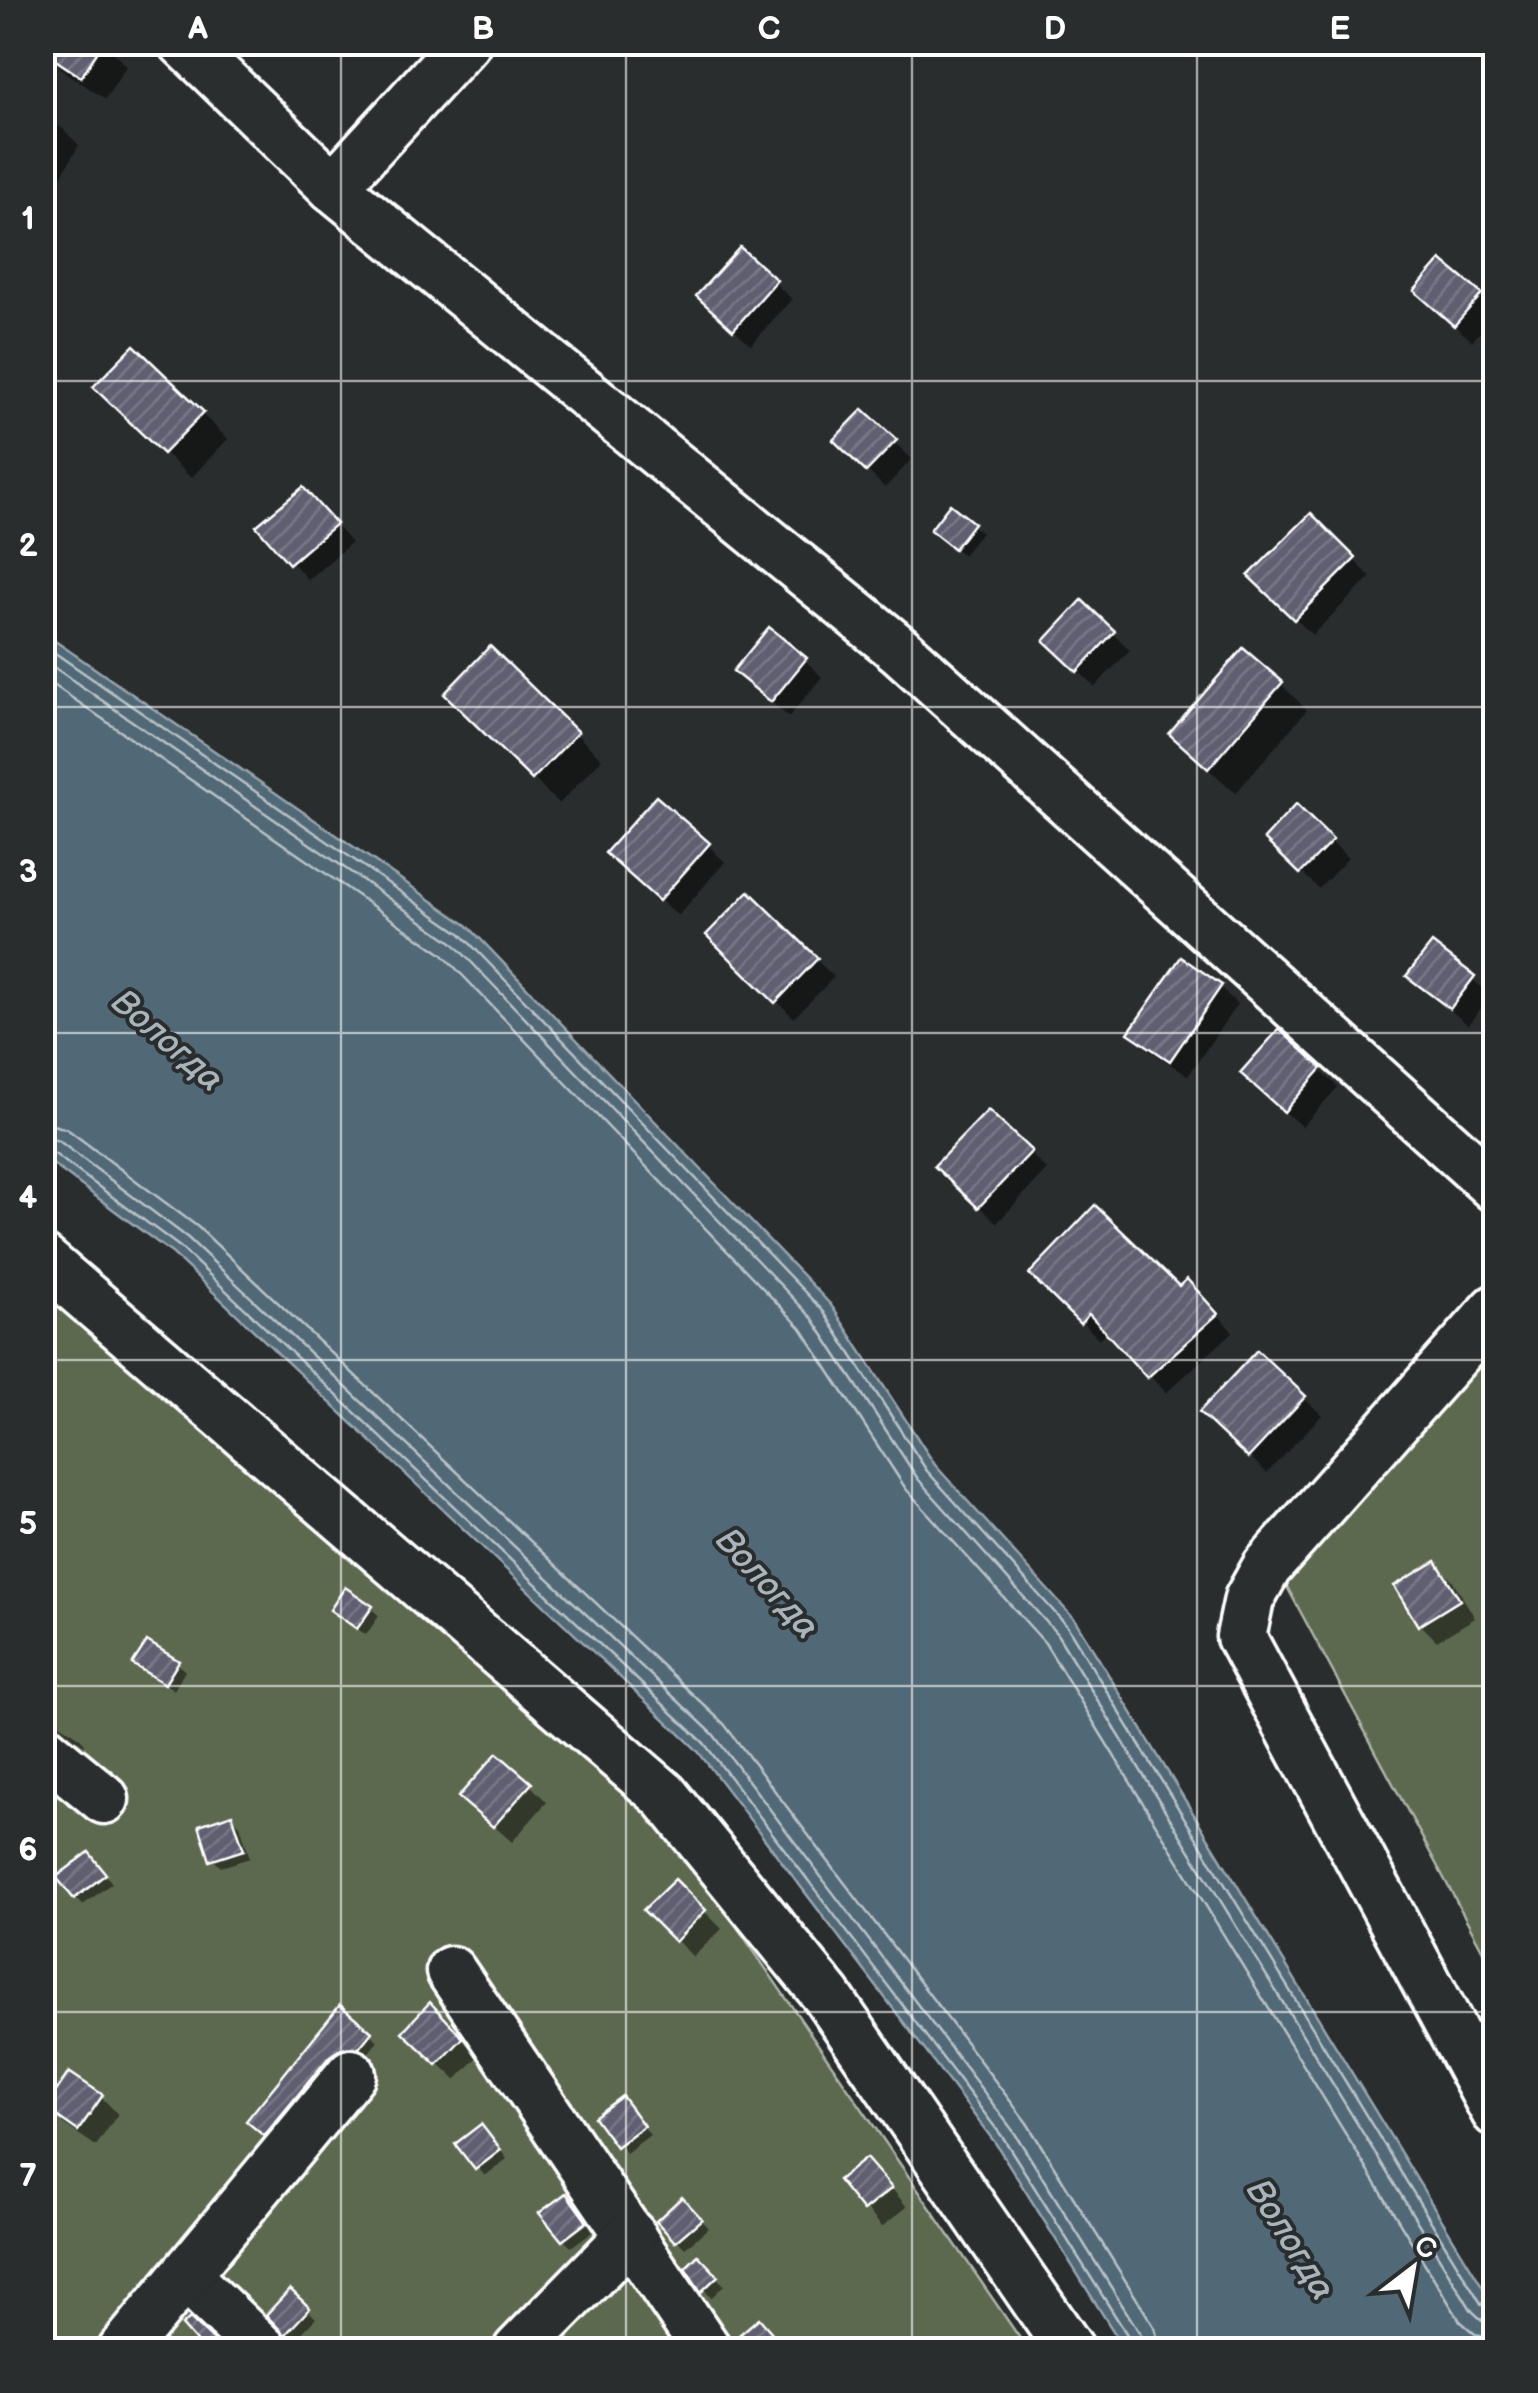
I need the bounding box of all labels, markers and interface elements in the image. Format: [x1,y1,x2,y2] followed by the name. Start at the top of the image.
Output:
[187,10,208,49] text: A
[472,10,494,49] text: B
[758,10,780,49] text: C
[1044,10,1066,49] text: D
[1330,10,1350,49] text: E
[21,200,35,239] text: 1
[18,527,38,566] text: 2
[19,853,37,892] text: 3
[102,981,232,1101] water label: Вологда
[19,1179,38,1218] text: 4
[19,1505,37,1544] text: 5
[706,1520,828,1648] water label: Вологда
[18,1831,38,1870] text: 6
[19,2157,37,2196] text: 7
[1236,2172,1344,2308] water label: Вологда
[1363,2218,1463,2318] north arrow
[1408,2229,1442,2267] text: С

